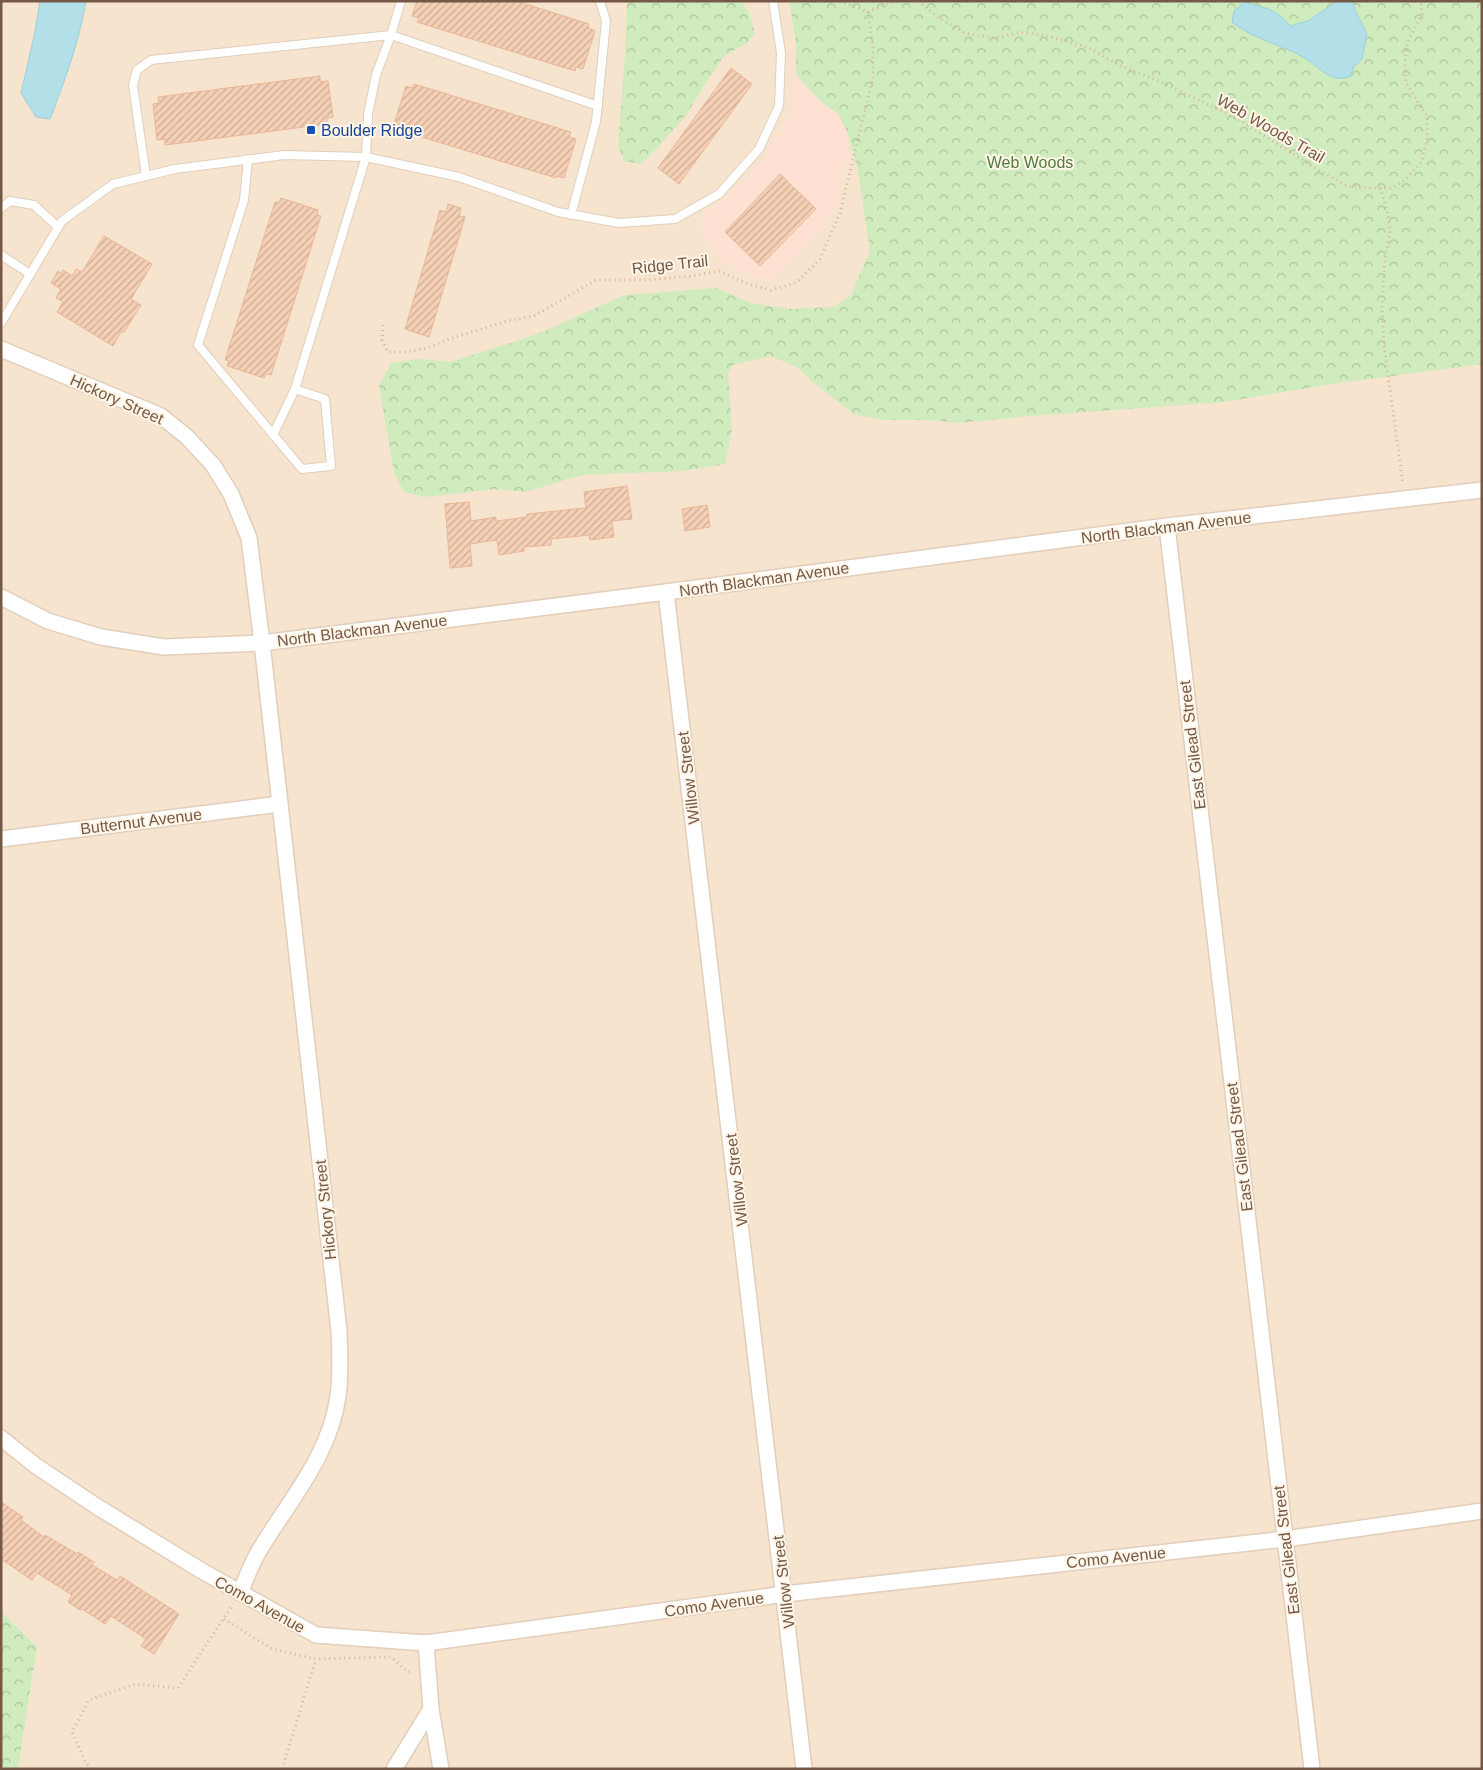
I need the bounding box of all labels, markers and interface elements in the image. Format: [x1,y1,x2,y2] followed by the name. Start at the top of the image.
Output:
[1214,91,1327,166] street label: Web Woods Trail
[321,122,423,139] place label: Boulder Ridge
[305,124,317,136] marker: Boulder Ridge
[987,154,1073,171] park label: Web Woods
[631,252,709,277] street label: Ridge Trail
[67,371,167,428] street label: Hickory Street
[1080,509,1252,546] street label: North Blackman Avenue
[678,559,850,600] street label: North Blackman Avenue
[276,612,448,649] street label: North Blackman Avenue
[1176,679,1209,810] street label: East Gilead Street
[674,730,703,825] street label: Willow Street
[79,806,203,837] street label: Butternut Avenue
[1223,1081,1256,1212] street label: East Gilead Street
[722,1132,751,1227] street label: Willow Street
[312,1159,339,1261] street label: Hickory Street
[1270,1484,1303,1615] street label: East Gilead Street
[769,1534,798,1629] street label: Willow Street
[1065,1544,1167,1571] street label: Como Avenue
[212,1573,308,1636] street label: Como Avenue
[663,1589,765,1620] street label: Como Avenue

